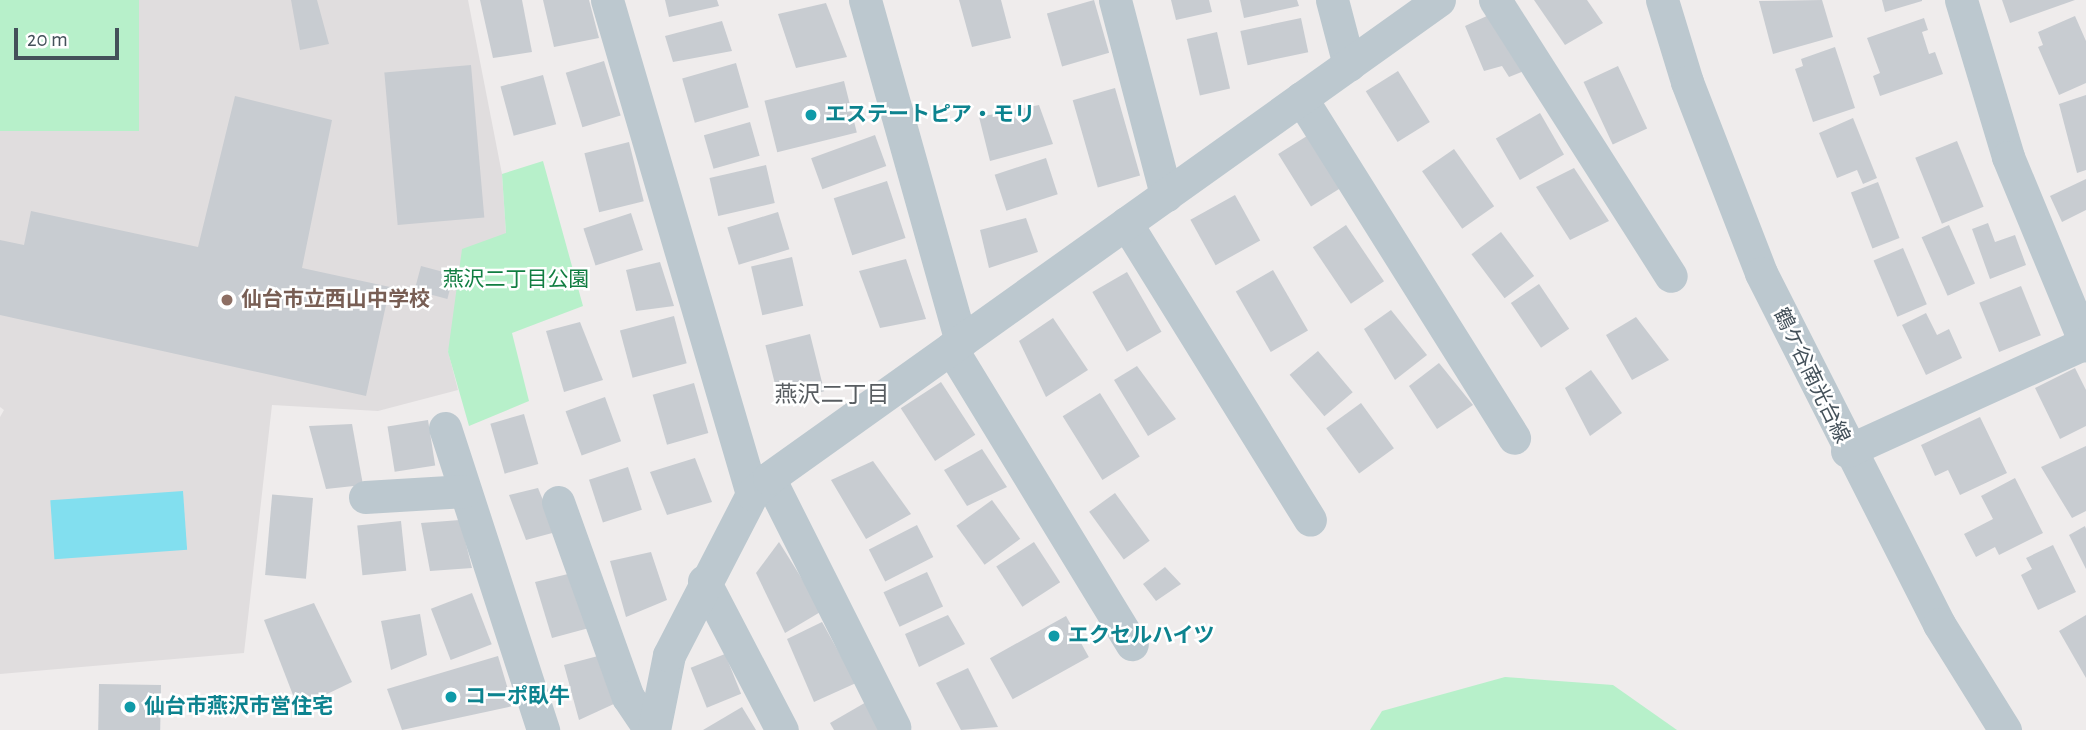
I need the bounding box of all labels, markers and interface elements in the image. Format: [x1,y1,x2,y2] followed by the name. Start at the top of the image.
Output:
[18,14,122,58] scale bar
[27,29,68,50] text: 20 m
[825,102,1035,128] place label: エステートピア・モリ
[803,107,819,123] marker: エステートピア・モリ
[443,267,589,293] park label: 燕沢二丁目公園
[241,287,430,313] place label: 仙台市立西山中学校
[219,292,235,308] marker: 仙台市立西山中学校
[1767,304,1855,448] street label: 鶴ケ谷南光台線
[775,382,889,410] district label: 燕沢二丁目
[1068,623,1215,649] place label: エクセルハイツ
[1046,628,1062,644] marker: エクセルハイツ
[465,684,570,710] place label: コーポ臥牛
[443,689,459,705] marker: コーポ臥牛
[144,694,333,720] place label: 仙台市燕沢市営住宅
[122,699,138,715] marker: 仙台市燕沢市営住宅

